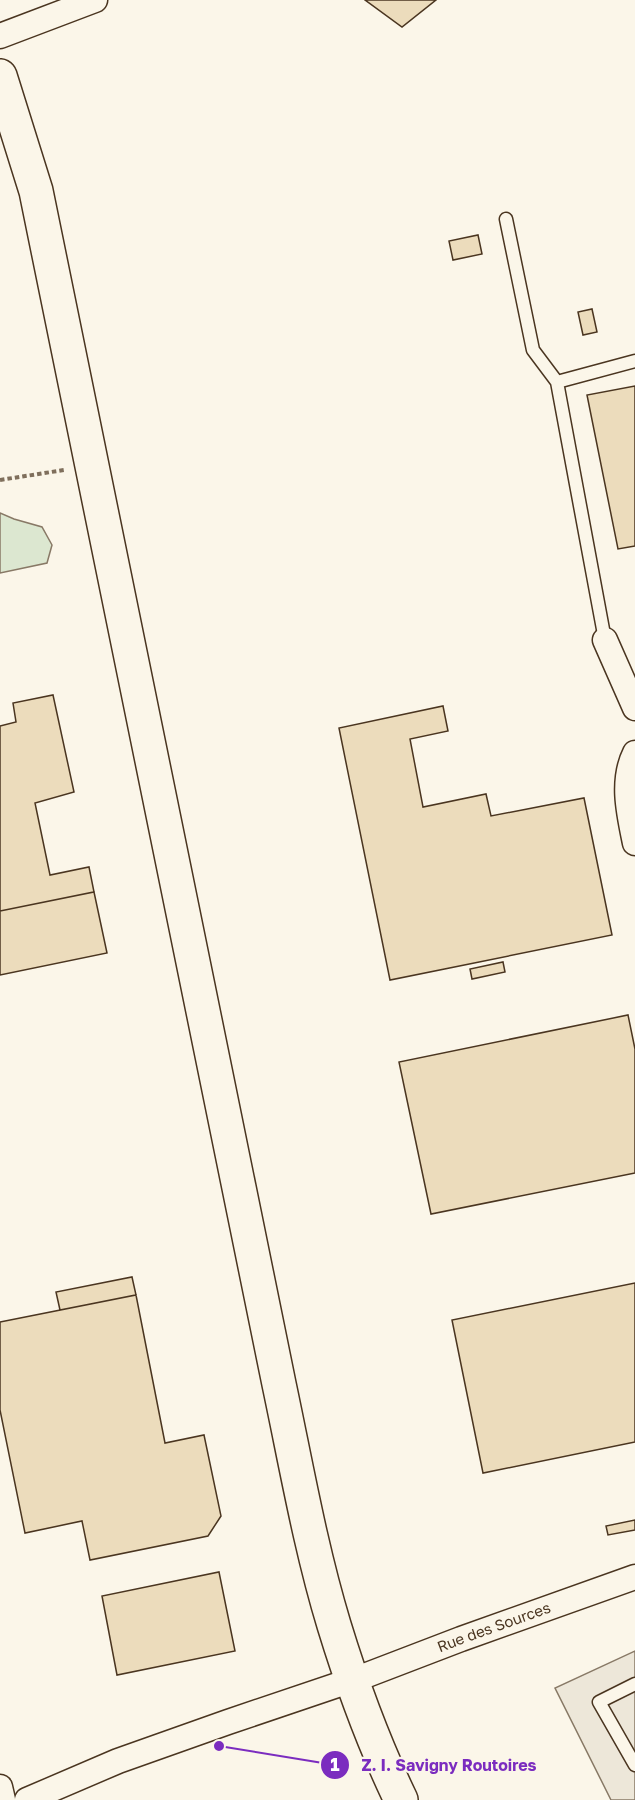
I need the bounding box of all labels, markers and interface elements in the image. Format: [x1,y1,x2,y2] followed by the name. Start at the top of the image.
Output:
[434,1598,553,1655] street label: Rue des Sources
[320,1748,549,1782] callout: Z. I. Savigny Routoires
[330,1753,340,1775] text: 1
[361,1755,537,1775] text: Z. I. Savigny Routoires

